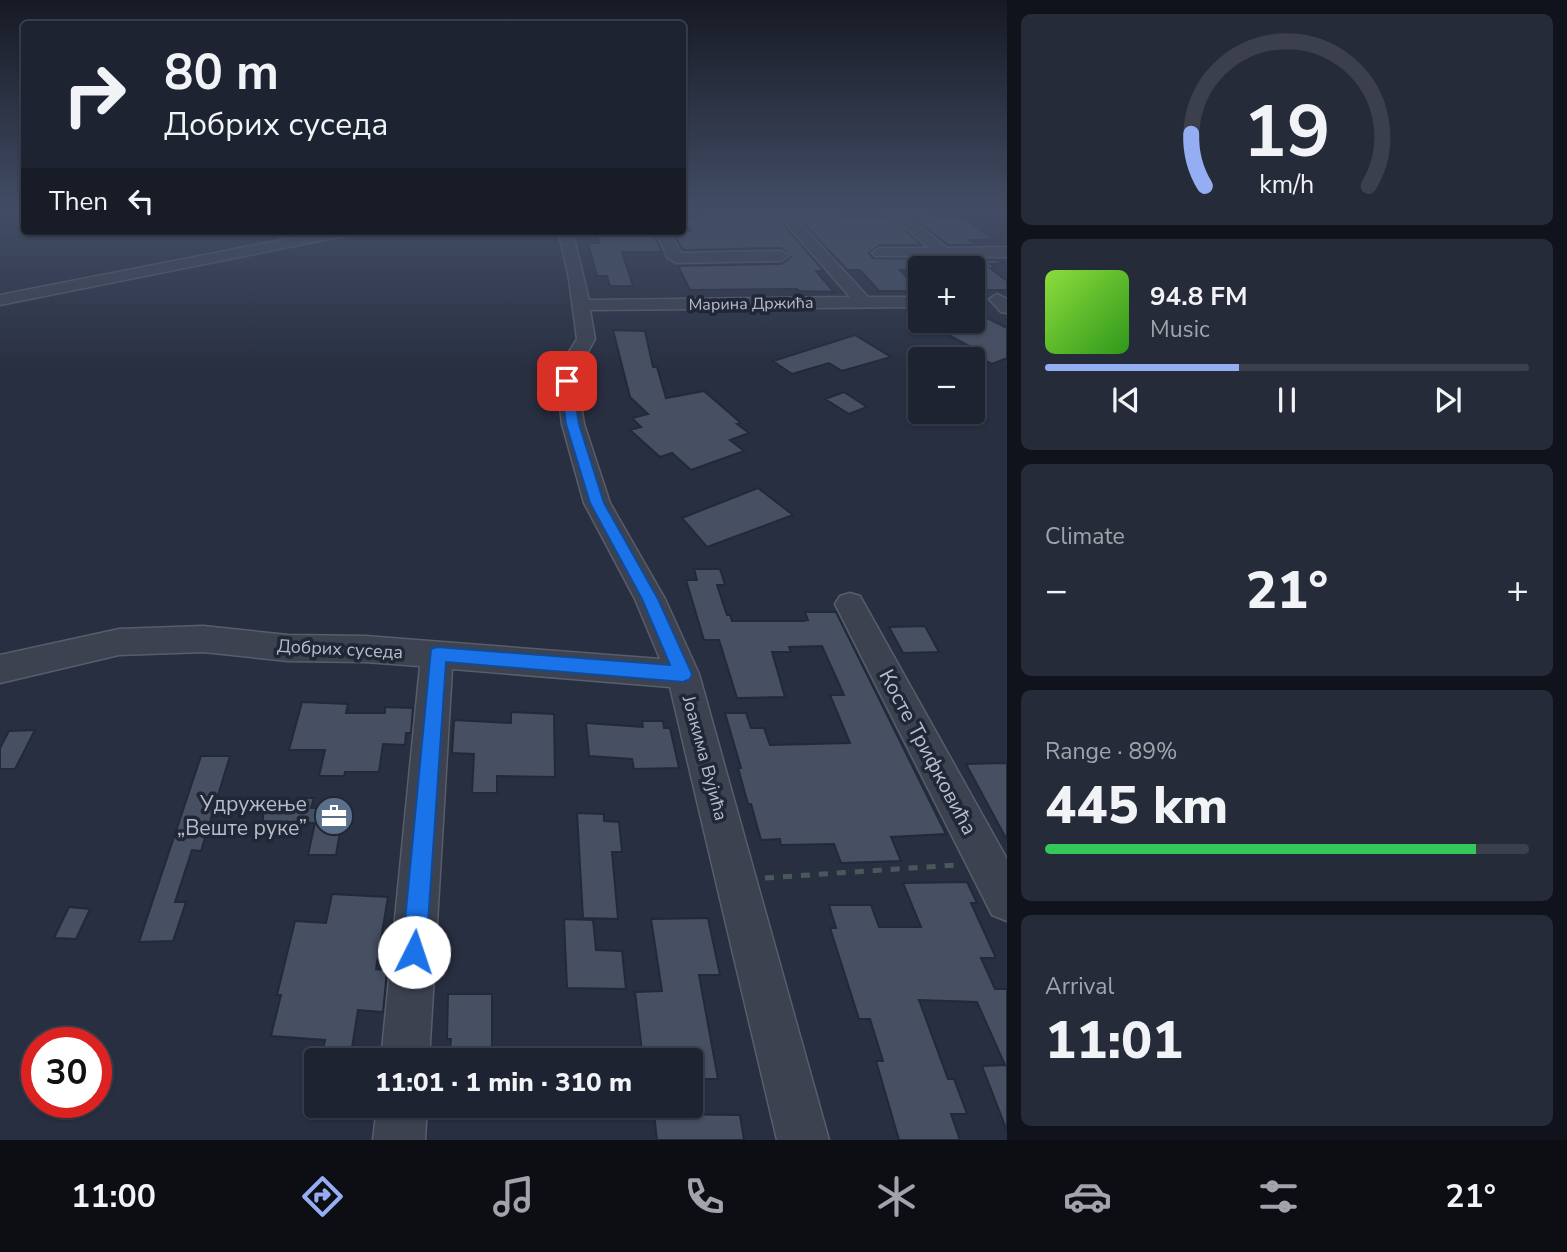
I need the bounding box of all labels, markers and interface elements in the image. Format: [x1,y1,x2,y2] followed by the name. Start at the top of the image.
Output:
[164,39,279,106] text: 80 m
[49,49,140,140] icon: right
[1243,82,1331,182] text: 19
[164,103,389,146] text: Добрих суседа
[1259,167,1315,201] text: km/h
[122,182,160,220] icon: left
[49,184,108,219] text: Then
[908,256,985,424] map controls
[908,256,985,333] button: +
[1150,279,1247,314] text: 94.8 FM
[688,292,814,316] street label: Марина Држића
[1150,314,1210,345] text: Music
[908,347,985,424] button: −
[537,351,597,411] pin
[548,362,586,400] icon: arrive
[1107,381,1145,419] icon: previous
[1268,381,1306,419] icon: pause
[1429,381,1467,419] icon: next
[1045,521,1125,552] text: Climate
[1246,555,1328,626] text: 21°
[1045,565,1068,616] text: −
[1506,565,1529,616] text: +
[276,634,404,664] street label: Добрих суседа
[872,664,984,840] street label: Косте Трифковића
[677,692,733,823] street label: Јоакима Вујића
[1045,736,1177,767] text: Range · 89%
[1045,770,1228,841] text: 445 km
[177,790,307,842] place label: Удружење „Веште руке”
[313,795,355,837] office icon: Удружење „Веште руке”
[377,915,451,989] position arrow
[1045,971,1114,1002] text: Arrival
[1045,1005,1183,1076] text: 11:01
[21,1027,112,1118] speed limit sign: 30
[375,1065,632,1100] text: 11:01 · 1 min · 310 m
[298,1172,347,1221] icon: directions
[489,1172,538,1221] icon: music
[680,1172,729,1221] icon: phone
[872,1172,921,1221] icon: climate
[1063,1172,1112,1221] icon: car
[1254,1172,1303,1221] icon: filters
[71,1175,156,1218] text: 11:00
[1445,1175,1496,1218] text: 21°

